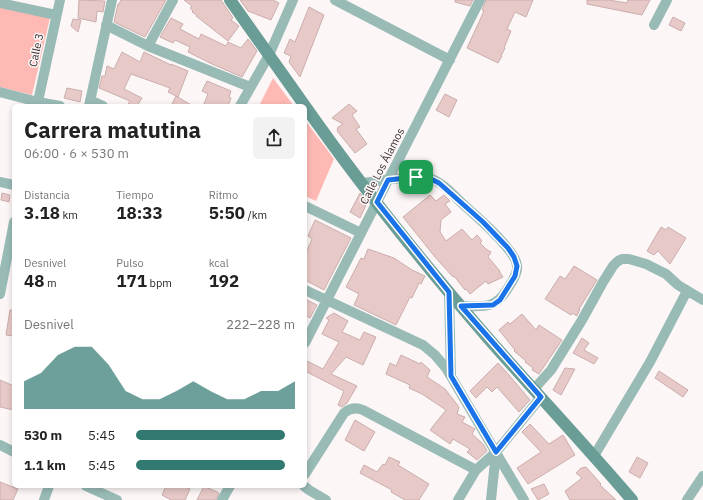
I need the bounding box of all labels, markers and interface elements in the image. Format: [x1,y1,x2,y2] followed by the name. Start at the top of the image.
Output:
[26,32,46,68] street label: Calle 3
[24,115,201,144] text: Carrera matutina
[253,117,295,159] button: share
[357,125,407,207] street label: Calle Los Álamos
[24,145,129,162] text: 06:00 · 6 × 530 m
[399,160,433,194] pin
[405,166,427,188] icon: arrive
[24,188,70,202] text: Distancia
[116,188,154,202] text: Tiempo
[209,188,238,202] text: Ritmo
[24,202,60,224] text: 3.18
[116,202,163,224] text: 18:33
[209,202,245,224] text: 5:50
[60,208,78,222] text: km
[245,208,267,222] text: /km
[24,256,66,270] text: Desnivel
[116,256,144,270] text: Pulso
[209,256,229,270] text: kcal
[24,270,44,292] text: 48
[116,270,147,292] text: 171
[209,270,239,292] text: 192
[44,276,57,290] text: m
[147,276,172,290] text: bpm
[24,316,74,333] text: Desnivel
[226,316,295,333] text: 222–228 m
[24,427,62,444] text: 530 m
[88,427,115,444] text: 5:45
[24,457,66,474] text: 1.1 km
[88,457,115,474] text: 5:45

